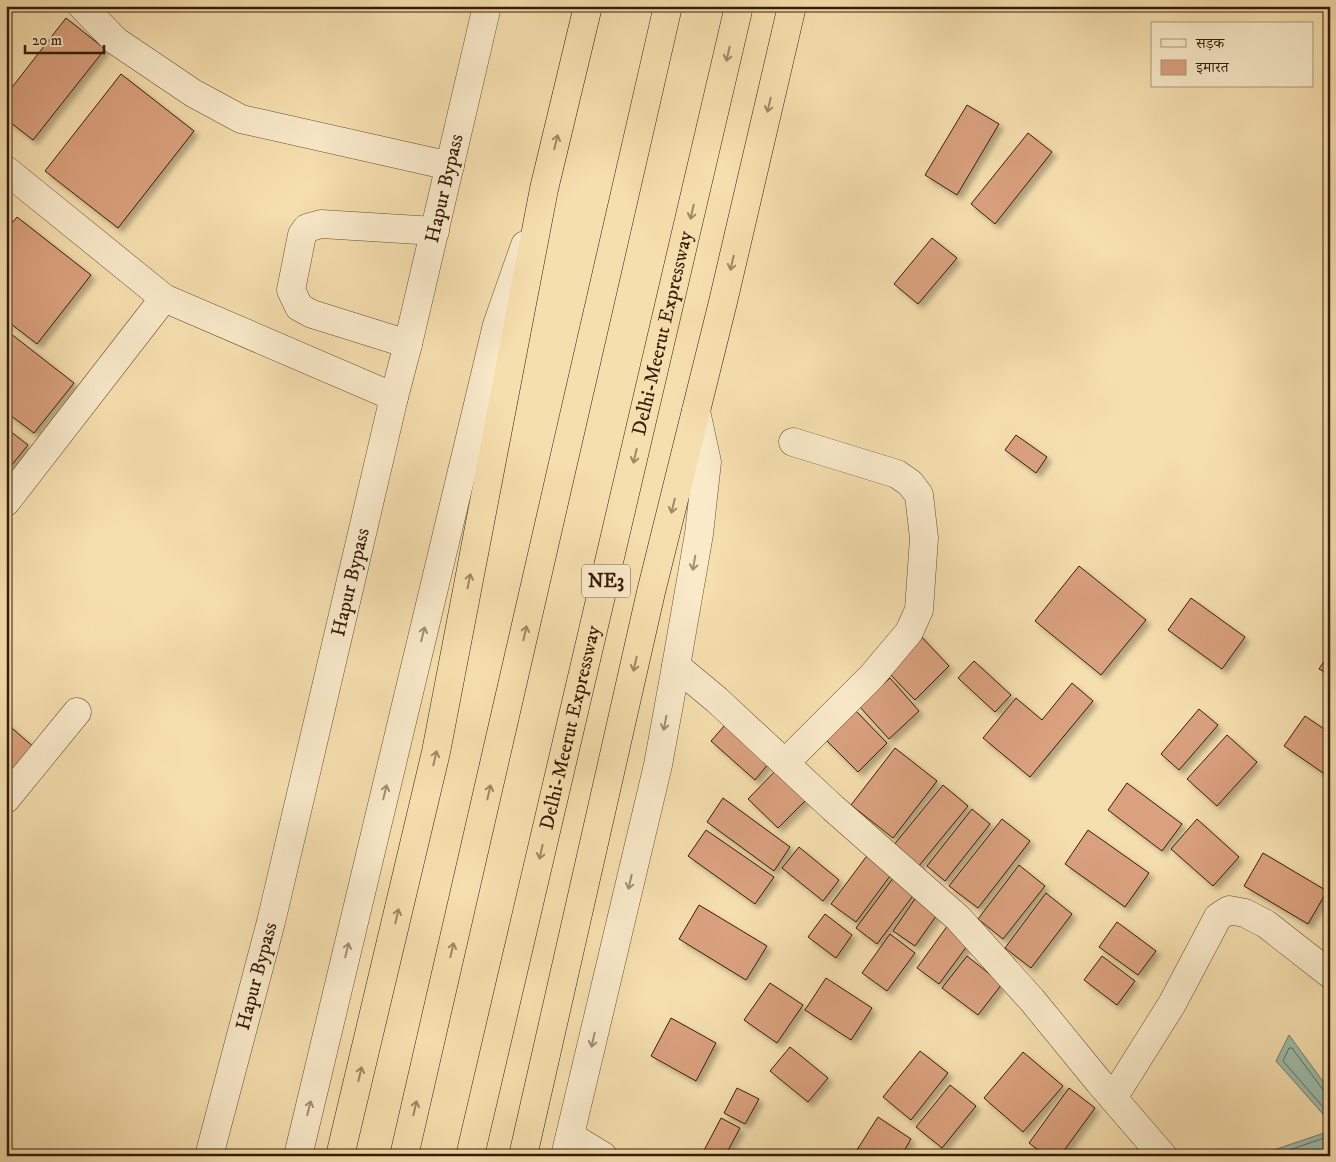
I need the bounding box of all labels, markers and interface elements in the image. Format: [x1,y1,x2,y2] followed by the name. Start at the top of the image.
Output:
[25,22,104,54] scale bar
[1151,22,1314,88] legend
[32,31,62,50] text: 20 m
[1195,34,1225,53] text: सड़क
[723,45,732,61] one-way arrow
[1195,58,1230,77] text: इमारत
[764,96,773,112] one-way arrow
[420,131,469,245] street label: Hapur Bypass
[551,134,561,150] one-way arrow
[687,204,696,220] one-way arrow
[626,228,699,438] street label: Delhi-Meerut Expressway
[727,255,736,271] one-way arrow
[630,447,639,463] one-way arrow
[668,498,677,514] one-way arrow
[326,525,375,639] street label: Hapur Bypass
[688,555,698,571] one-way arrow
[582,564,630,598] road number: NE3
[465,574,474,590] one-way arrow
[534,622,606,832] street label: Delhi-Meerut Expressway
[521,626,530,642] one-way arrow
[419,627,428,643] one-way arrow
[630,656,639,672] one-way arrow
[660,715,670,731] one-way arrow
[431,751,440,767] one-way arrow
[485,784,494,800] one-way arrow
[381,785,390,801] one-way arrow
[536,844,545,860] one-way arrow
[625,873,634,889] one-way arrow
[393,909,403,925] one-way arrow
[230,919,283,1033] street label: Hapur Bypass
[448,942,457,958] one-way arrow
[343,943,352,959] one-way arrow
[588,1031,597,1047] one-way arrow
[356,1067,365,1083] one-way arrow
[305,1101,314,1117] one-way arrow
[411,1101,420,1117] one-way arrow

